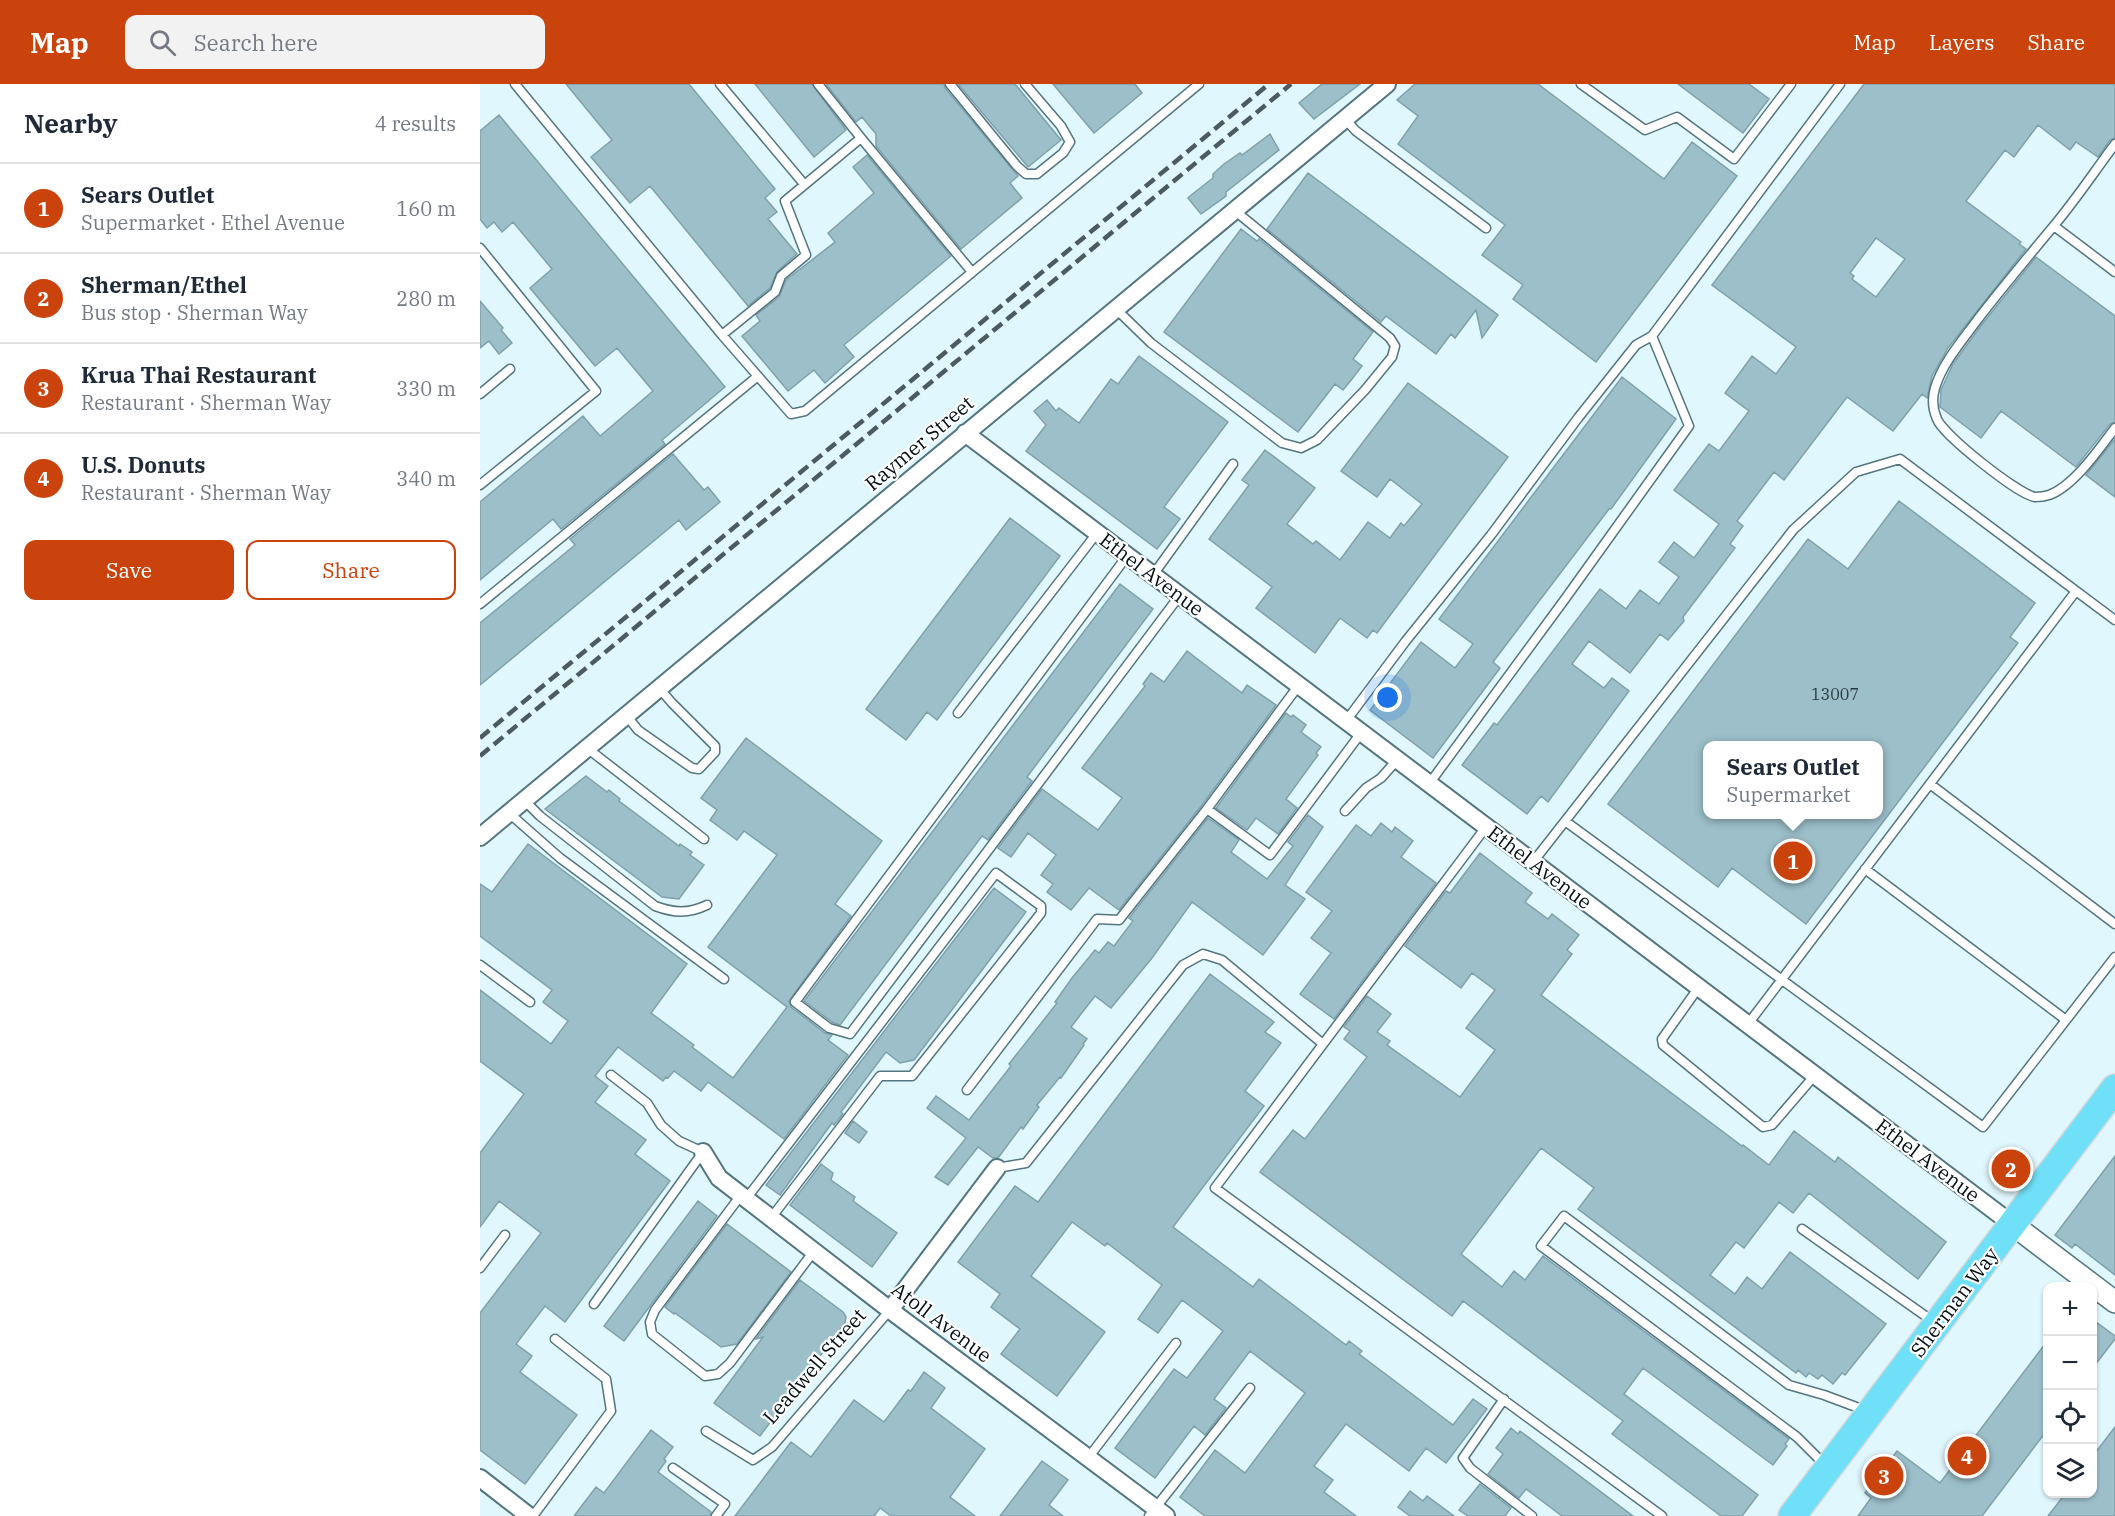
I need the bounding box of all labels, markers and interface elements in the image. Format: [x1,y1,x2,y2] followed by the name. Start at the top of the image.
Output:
[125,15,545,69] search box
[30,24,89,61] text: Map
[146,26,179,59] icon: search
[194,28,318,57] text: Search here
[1853,28,1896,56] text: Map
[1929,28,1995,56] text: Layers
[2028,28,2085,56] text: Share
[24,106,118,140] text: Nearby
[375,110,456,137] text: 4 results
[81,180,214,209] text: Sears Outlet
[38,195,50,222] text: 1
[396,195,456,222] text: 160 m
[81,209,345,236] text: Supermarket · Ethel Avenue
[81,270,247,299] text: Sherman/Ethel
[38,285,50,312] text: 2
[396,285,456,312] text: 280 m
[81,299,308,326] text: Bus stop · Sherman Way
[81,360,316,389] text: Krua Thai Restaurant
[38,375,50,402] text: 3
[396,375,456,402] text: 330 m
[81,389,331,416] text: Restaurant · Sherman Way
[859,389,979,497] street label: Raymer Street
[81,450,205,479] text: U.S. Donuts
[38,465,50,492] text: 4
[396,465,456,492] text: 340 m
[81,479,331,506] text: Restaurant · Sherman Way
[1094,526,1210,622] street label: Ethel Avenue
[24,540,234,600] button: Save
[246,540,456,600] button: Share
[1373,683,1402,712] your location
[1811,684,1859,704] house number: 13007
[1703,741,1883,819] popup
[1726,752,1860,781] text: Sears Outlet
[1726,781,1851,808] text: Supermarket
[1482,819,1598,915] street label: Ethel Avenue
[1774,838,1812,884] pin: 1
[1870,1112,1986,1208] street label: Ethel Avenue
[1992,1146,2030,1192] pin: 2
[1904,1241,2004,1362] street label: Sherman Way
[886,1275,998,1369] street label: Atoll Avenue
[2043,1282,2097,1498] map controls
[2043,1282,2097,1336] button: +
[756,1302,872,1430] street label: Leadwell Street
[2043,1336,2097,1390] button: −
[2043,1390,2097,1444] button: locate
[1948,1434,1986,1478] pin: 4
[2043,1444,2097,1498] button: layers
[1864,1454,1904,1498] pin: 3

